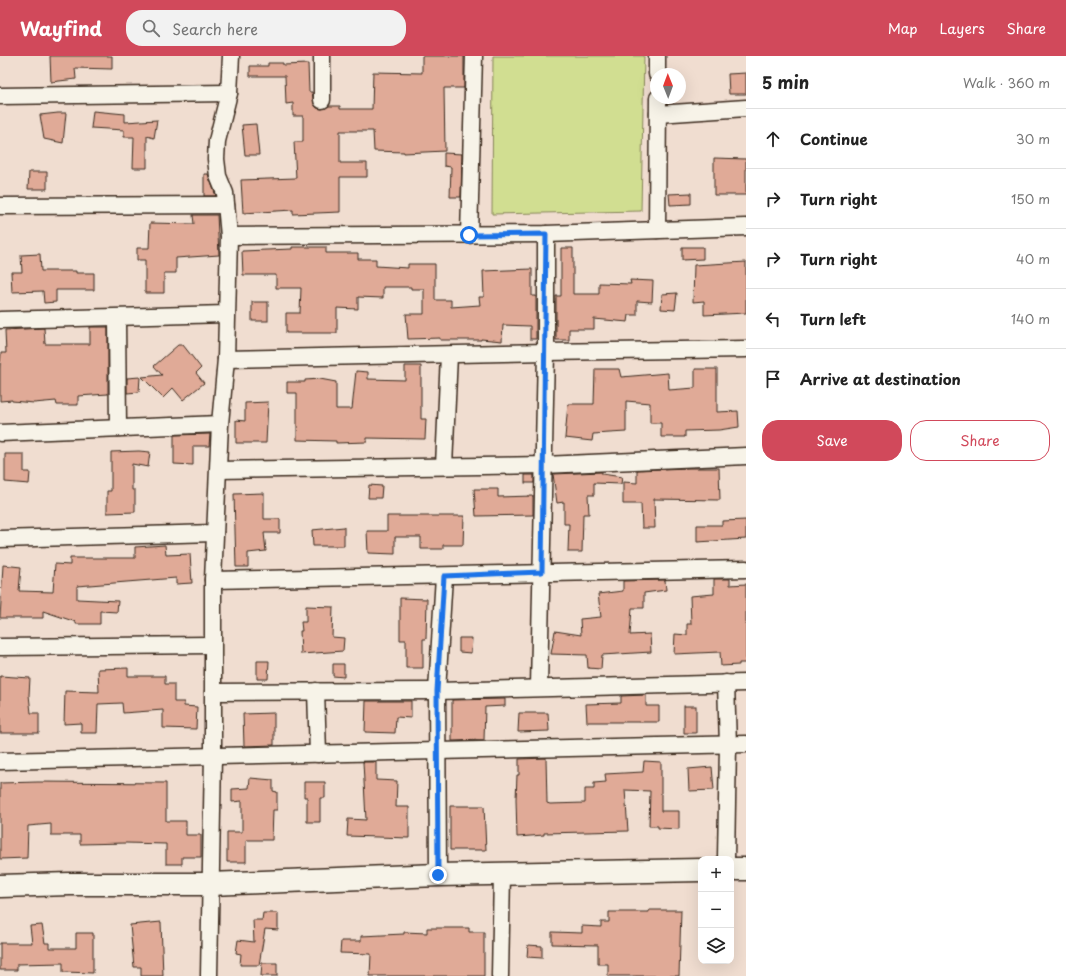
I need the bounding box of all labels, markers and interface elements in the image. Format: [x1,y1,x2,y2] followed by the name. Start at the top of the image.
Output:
[126,10,406,46] search box
[20,14,102,42] text: Wayfind
[140,17,162,39] icon: search
[172,17,258,40] text: Search here
[888,18,918,39] text: Map
[940,18,985,39] text: Layers
[1007,18,1046,39] text: Share
[650,68,686,104] north arrow
[762,69,809,95] text: 5 min
[963,73,1050,92] text: Walk · 360 m
[800,127,868,150] text: Continue
[762,128,784,150] icon: ahead
[1016,129,1050,148] text: 30 m
[800,187,877,210] text: Turn right
[762,188,784,210] icon: right
[1011,189,1050,208] text: 150 m
[460,226,478,244] route start
[800,247,877,270] text: Turn right
[762,248,784,270] icon: right
[1016,249,1050,268] text: 40 m
[800,307,866,330] text: Turn left
[762,308,784,330] icon: left
[1011,309,1050,328] text: 140 m
[800,367,961,390] text: Arrive at destination
[762,368,784,390] icon: arrive
[762,420,902,461] button: Save
[910,420,1050,461] button: Share
[698,856,734,964] map controls
[698,856,734,892] button: +
[429,866,447,884] route end
[698,892,734,928] button: −
[698,928,734,964] button: layers

